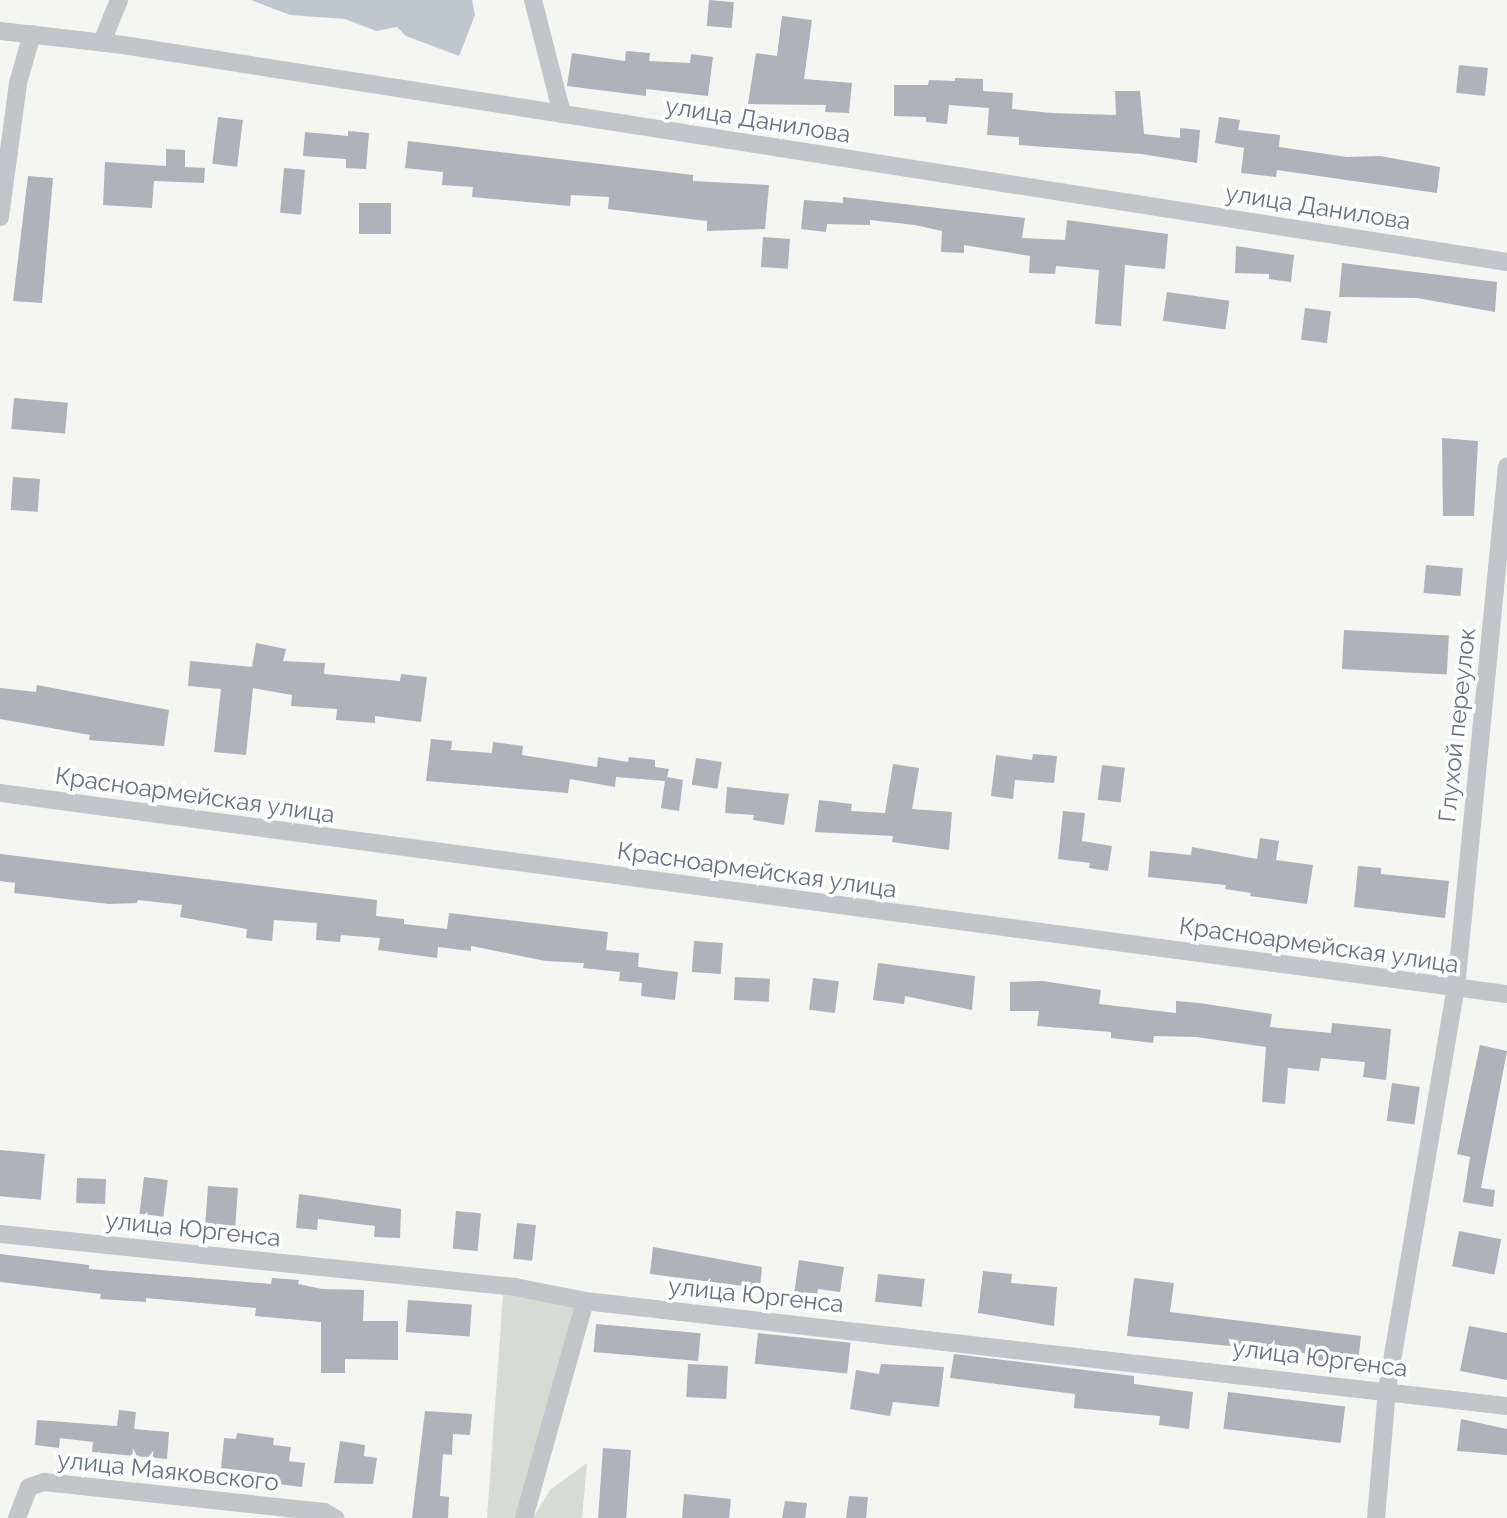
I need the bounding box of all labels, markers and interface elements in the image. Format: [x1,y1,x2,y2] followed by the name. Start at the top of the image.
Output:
[663,91,853,149] street label: улица Данилова
[1223,178,1413,236] street label: улица Данилова
[1432,626,1482,824] street label: Глухой переулок
[53,761,337,829] street label: Красноармейская улица
[615,836,899,904] street label: Красноармейская улица
[1177,911,1461,979] street label: Красноармейская улица
[104,1205,282,1253] street label: улица Юргенса
[667,1271,845,1319] street label: улица Юргенса
[1231,1333,1409,1383] street label: улица Юргенса
[56,1445,280,1497] street label: улица Маяковского

